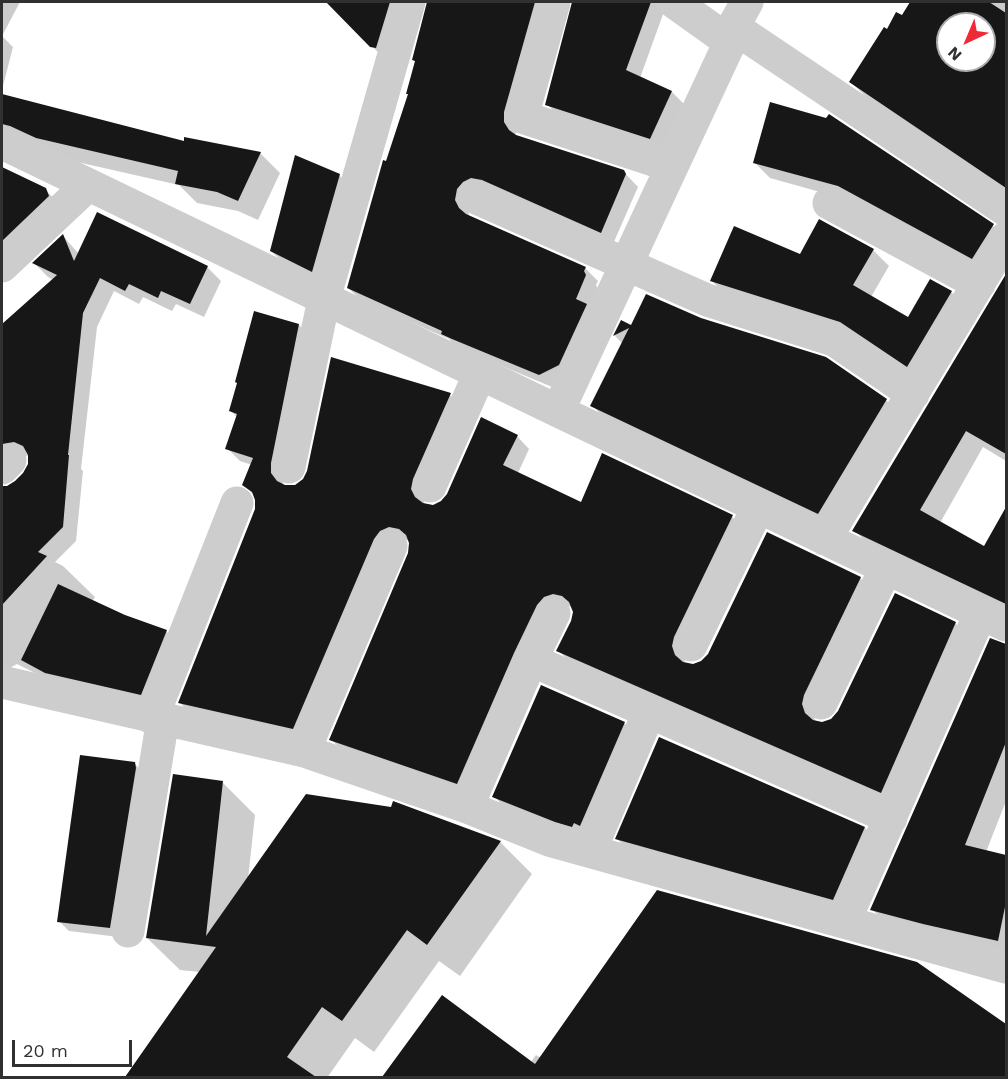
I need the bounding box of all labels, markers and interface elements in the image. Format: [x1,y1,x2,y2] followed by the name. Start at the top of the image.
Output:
[936,12,996,72] north arrow
[944,43,965,65] text: N
[15,1028,135,1066] scale bar
[23,1040,68,1061] text: 20 m

